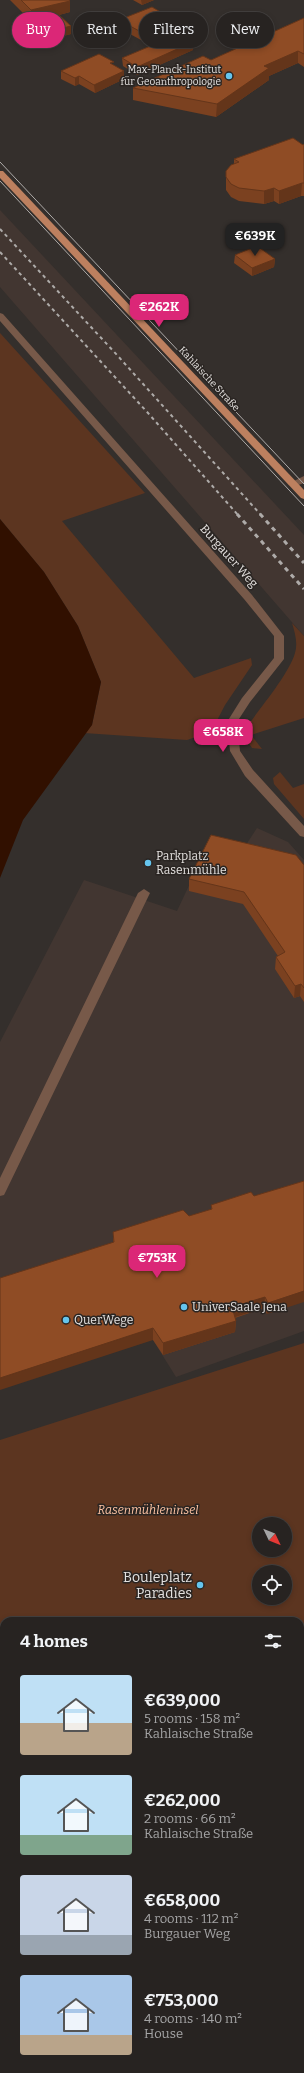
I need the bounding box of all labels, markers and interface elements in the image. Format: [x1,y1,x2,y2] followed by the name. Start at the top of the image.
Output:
[12,12,65,48] chip: Buy
[73,12,131,48] chip: Rent
[139,12,208,48] chip: Filters
[216,12,274,48] chip: New
[121,64,221,88] place label: Max-Planck-Institut für Geoanthropologie
[224,71,234,81] marker: Max-Planck-Institut für Geoanthropologie
[227,223,283,257] pin: €639K
[234,228,276,243] text: €639K
[131,294,187,328] pin: €262K
[139,299,179,314] text: €262K
[176,344,242,414] street label: Kahlaische Straße
[197,522,261,590] street label: Burgauer Weg
[195,719,251,753] pin: €658K
[203,724,243,739] text: €658K
[156,849,227,877] place label: Parkplatz Rasenmühle
[143,858,153,868] marker: Parkplatz Rasenmühle
[129,1245,185,1279] pin: €753K
[137,1250,177,1265] text: €753K
[192,1300,287,1314] place label: UniverSaale Jena
[179,1302,189,1312] marker: UniverSaale Jena
[74,1313,133,1327] place label: QuerWege
[61,1315,71,1325] marker: QuerWege
[98,1503,198,1517] park label: Rasenmühleninsel
[252,1517,292,1557] north arrow
[252,1517,292,1605] map controls
[252,1565,292,1605] button: locate
[123,1569,192,1602] place label: Bouleplatz Paradies
[195,1580,205,1590] marker: Bouleplatz Paradies
[262,1630,284,1652] icon: filters
[20,1631,88,1652] text: 4 homes
[144,1690,220,1711] text: €639,000
[52,1691,100,1739] icon: home
[144,1711,240,1726] text: 5 rooms · 158 m²
[144,1726,253,1741] text: Kahlaische Straße
[144,1790,221,1811] text: €262,000
[52,1791,100,1839] icon: home
[144,1811,236,1826] text: 2 rooms · 66 m²
[144,1826,253,1841] text: Kahlaische Straße
[144,1890,220,1911] text: €658,000
[52,1891,100,1939] icon: home
[144,1911,238,1926] text: 4 rooms · 112 m²
[144,1926,230,1941] text: Burgauer Weg
[144,1990,218,2011] text: €753,000
[52,1991,100,2039] icon: home
[144,2011,242,2026] text: 4 rooms · 140 m²
[144,2026,183,2041] text: House

